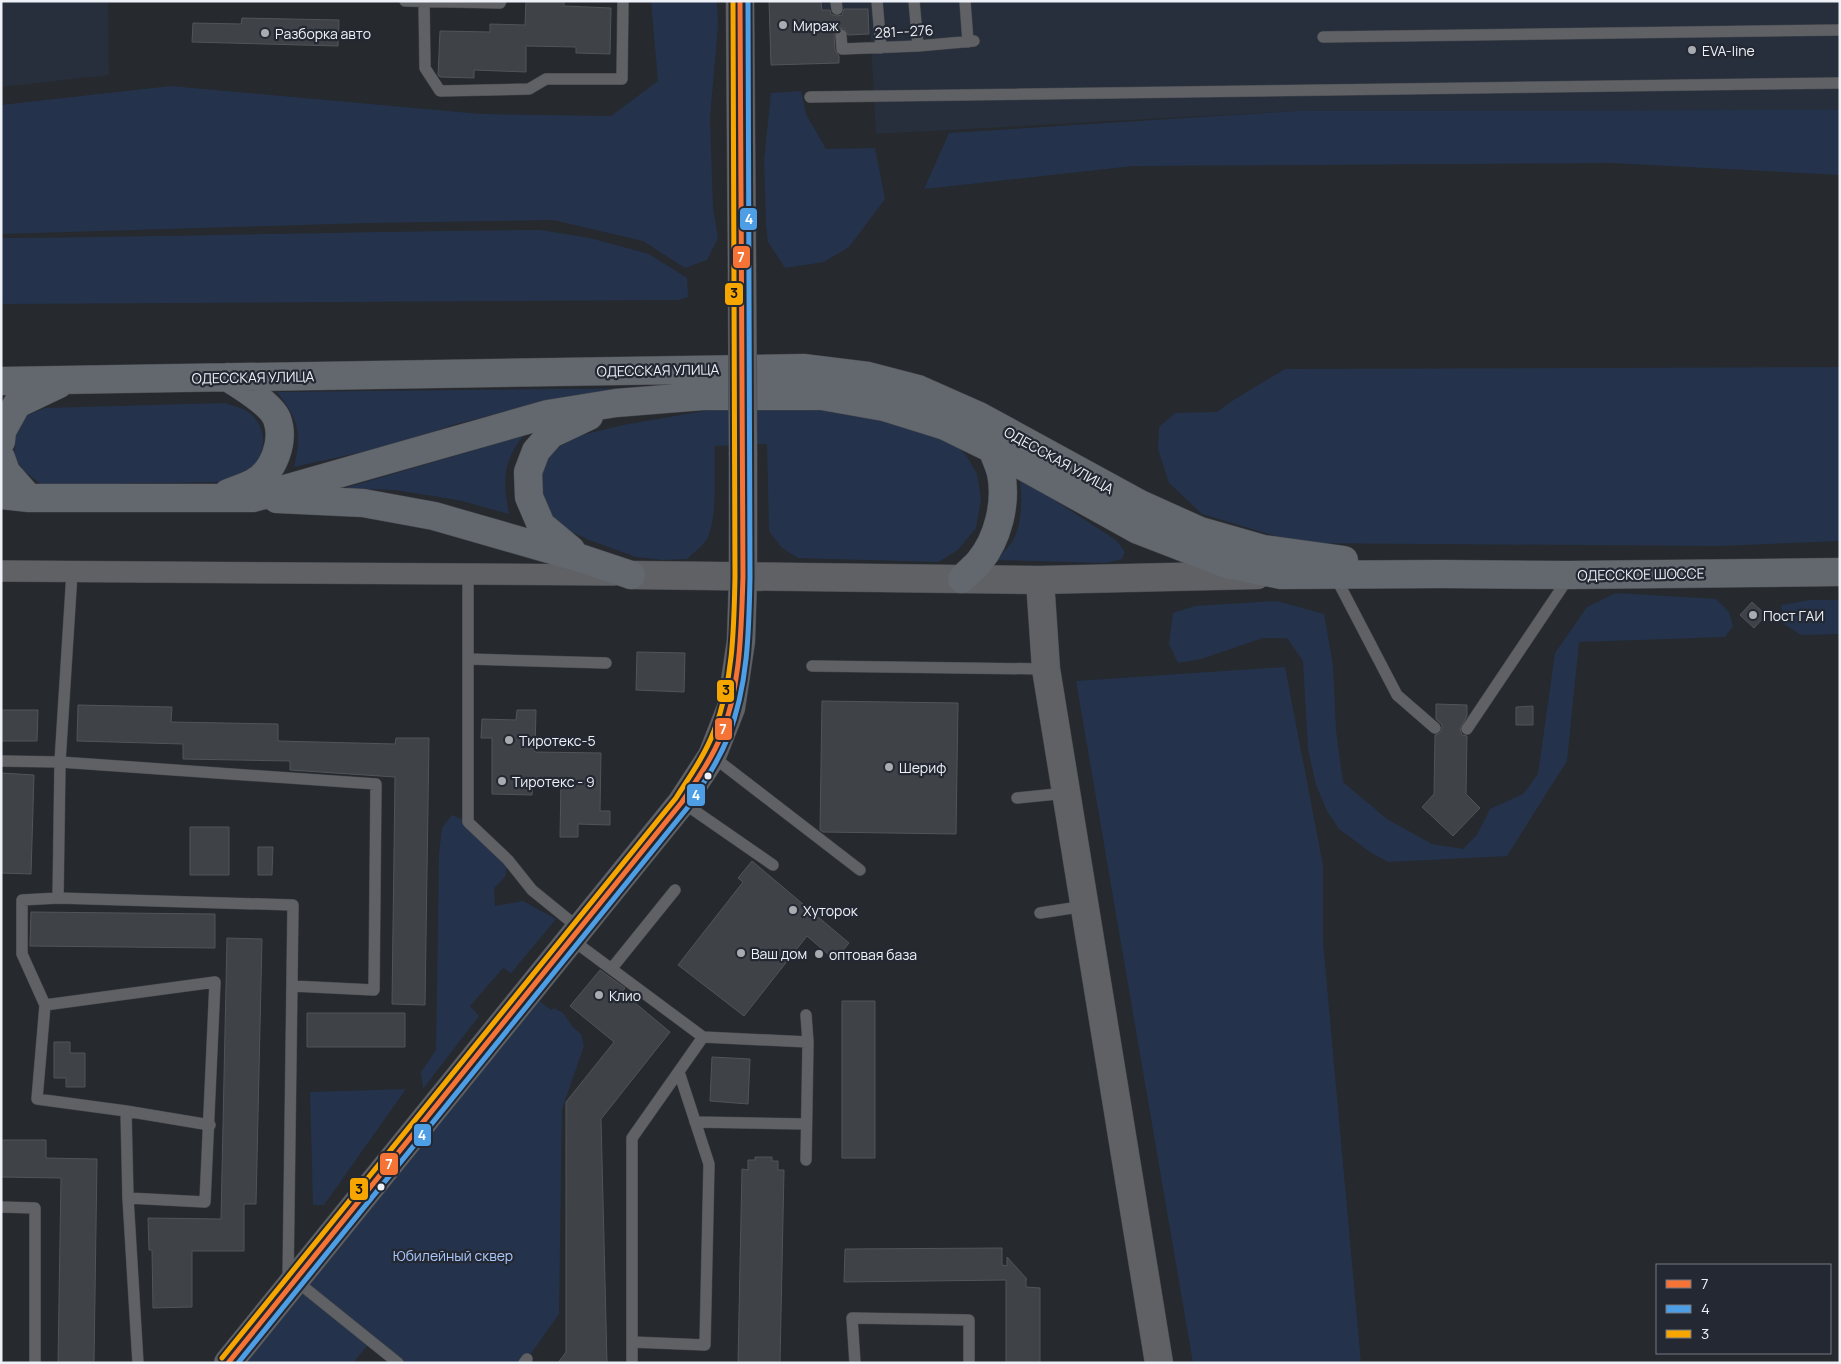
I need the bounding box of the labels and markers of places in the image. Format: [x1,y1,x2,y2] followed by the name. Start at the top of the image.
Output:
[793,16,839,35] place label: Мираж
[777,19,789,31] marker: Мираж
[275,24,371,43] place label: Разборка авто
[259,27,271,39] marker: Разборка авто
[1702,41,1755,60] place label: EVA-line
[1686,44,1698,56] marker: EVA-line
[1763,606,1824,625] place label: Пост ГАИ
[1747,609,1759,621] marker: Пост ГАИ
[519,731,596,750] place label: Тиротекс-5
[503,734,515,746] marker: Тиротекс-5
[899,758,946,777] place label: Шериф
[883,761,895,773] marker: Шериф
[703,771,713,781] unlabelled marker
[512,772,595,791] place label: Тиротекс - 9
[496,775,508,787] marker: Тиротекс - 9
[803,901,859,920] place label: Хуторок
[787,904,799,916] marker: Хуторок
[751,944,807,963] place label: Ваш дом
[829,945,917,964] place label: оптовая база
[735,947,747,959] marker: Ваш дом
[813,948,825,960] marker: оптовая база
[609,986,641,1005] place label: Клио
[593,989,605,1001] marker: Клио
[376,1182,386,1192] unlabelled marker

